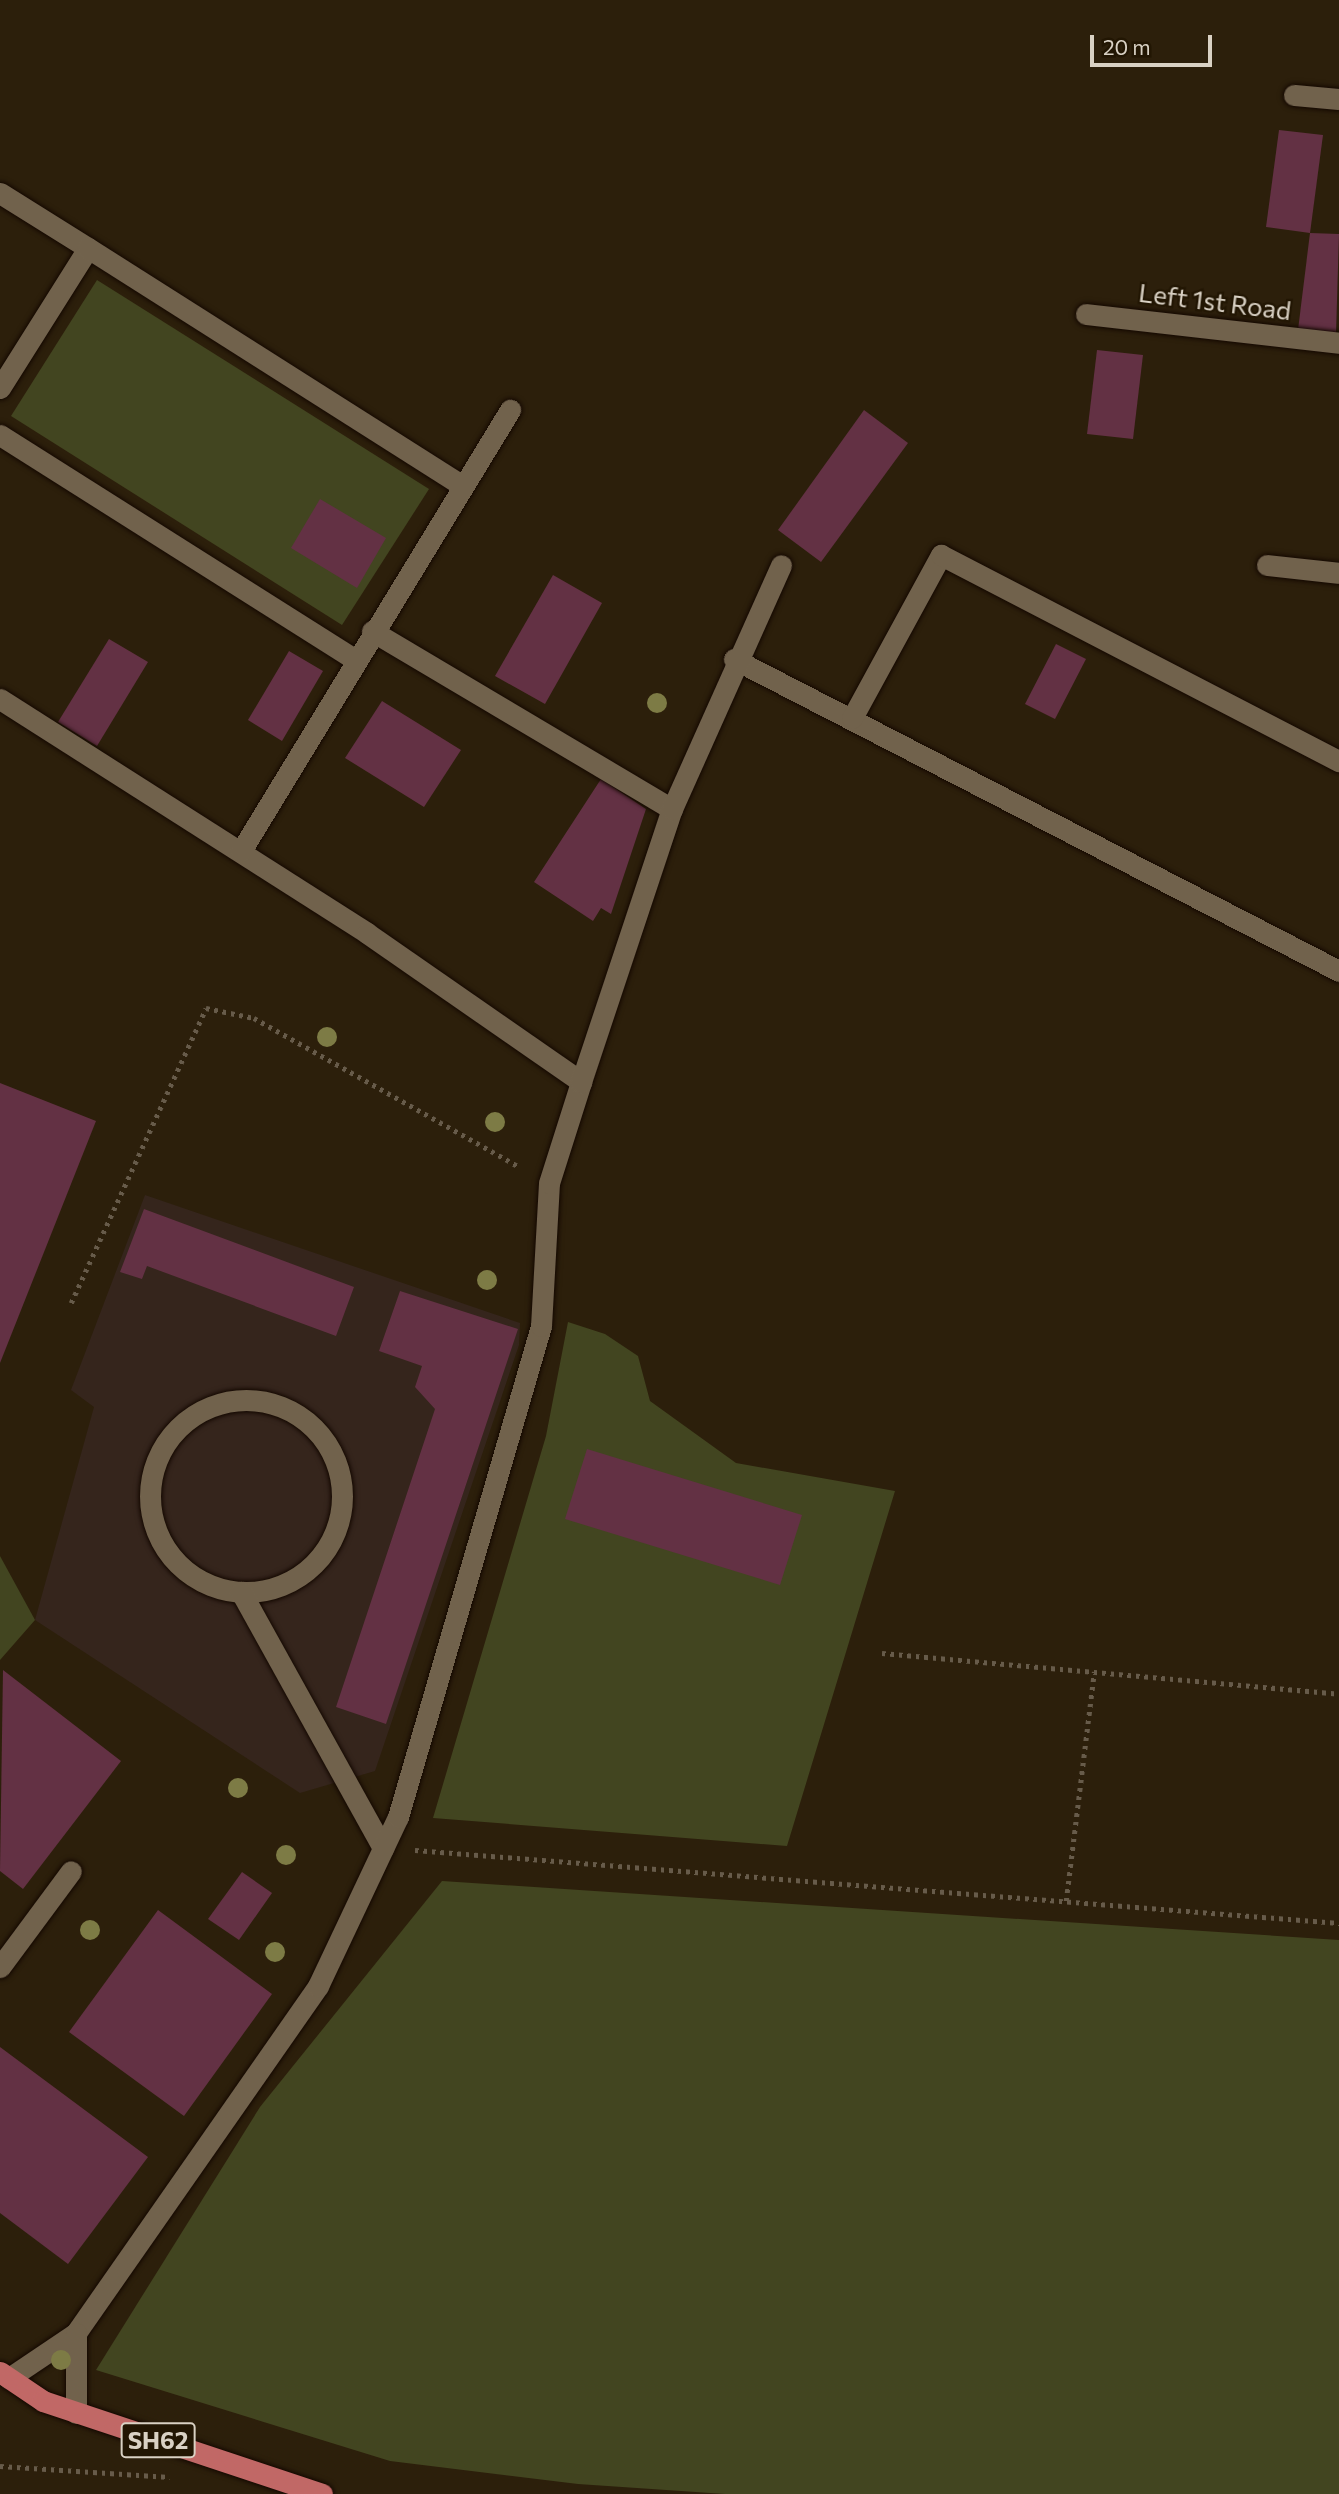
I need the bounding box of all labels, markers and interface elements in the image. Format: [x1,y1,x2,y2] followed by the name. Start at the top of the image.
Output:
[1094,21,1216,65] scale bar
[1103,34,1151,59] text: 20 m
[1137,276,1293,326] street label: Left 1st Road
[120,2420,196,2460] road number: SH62

